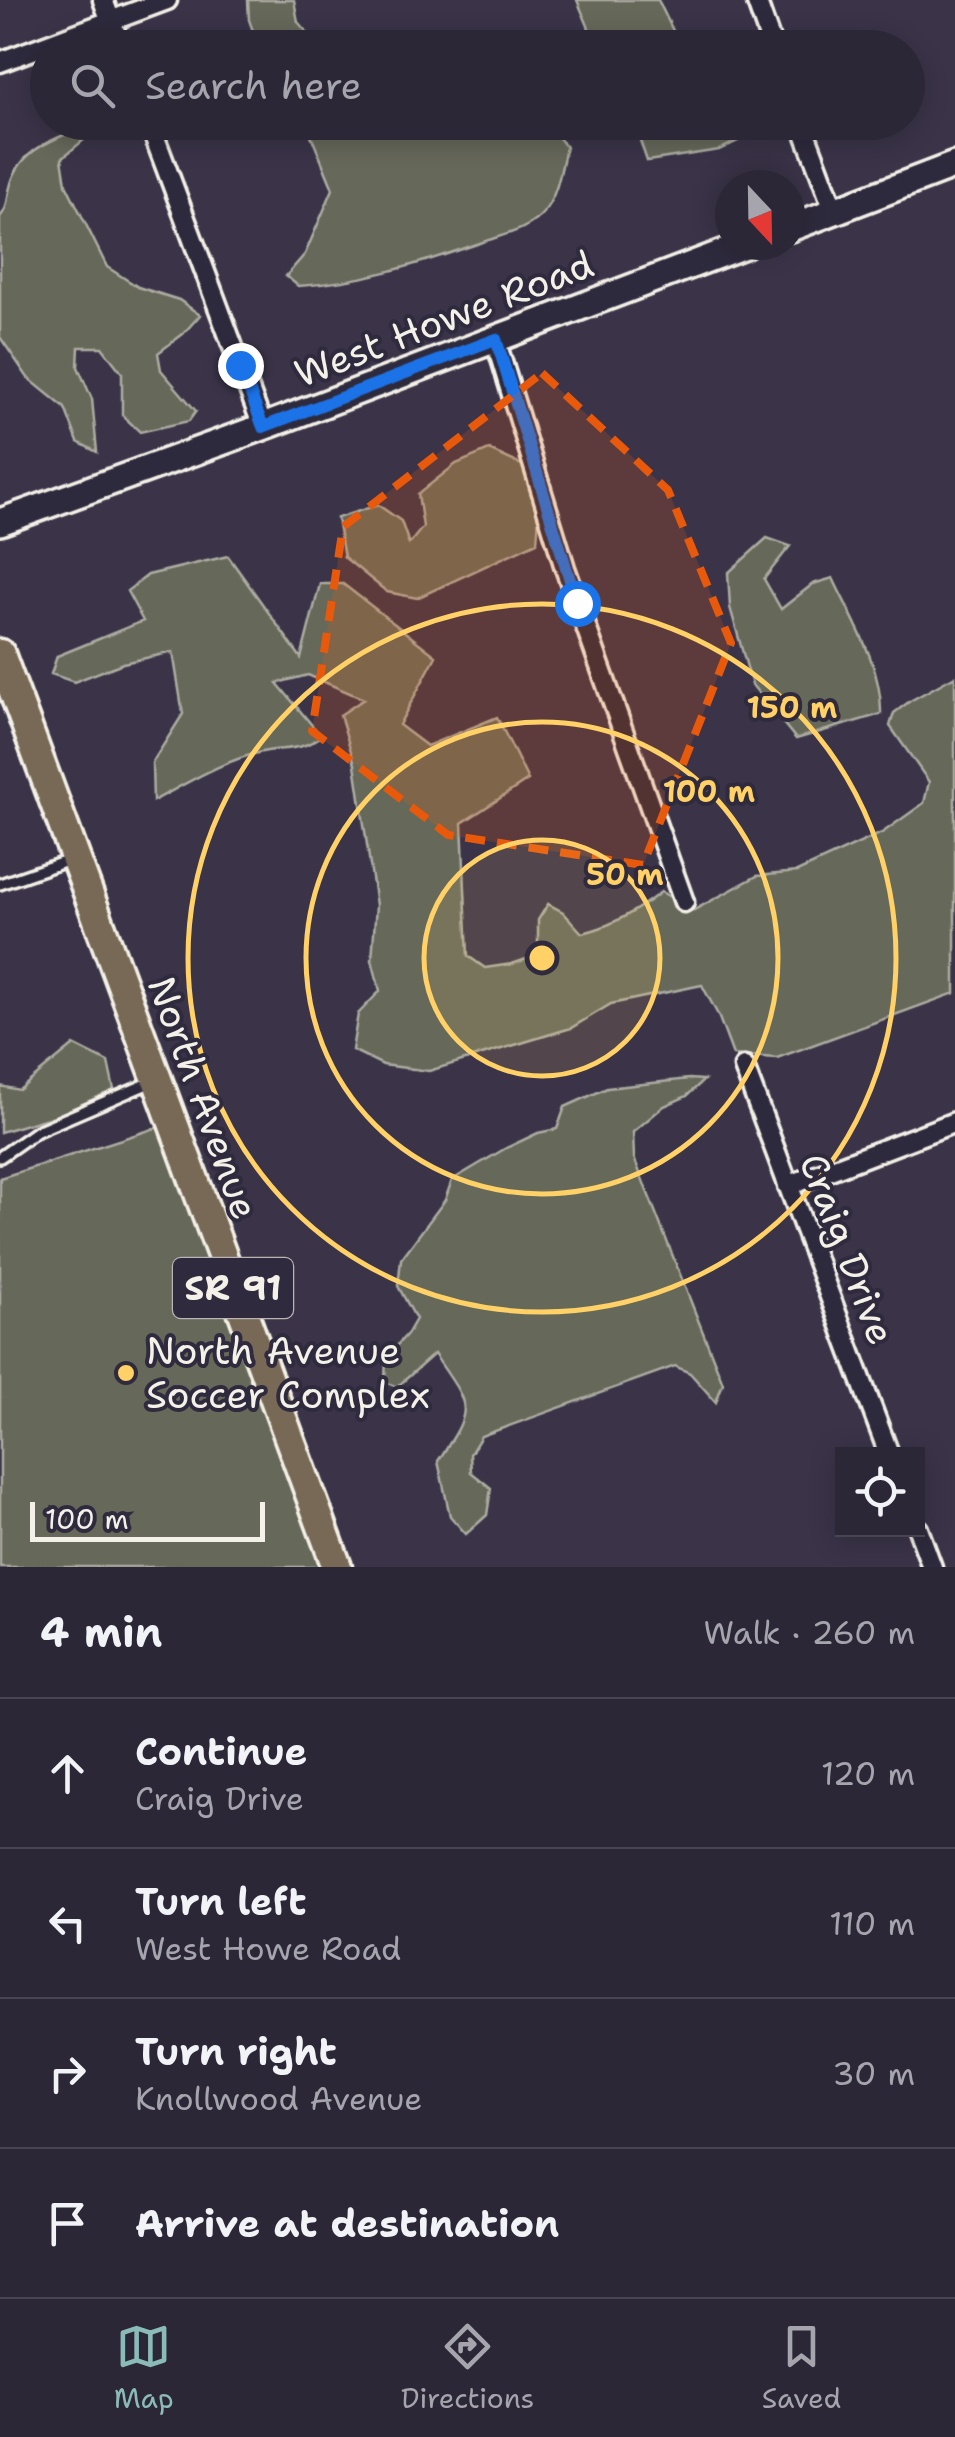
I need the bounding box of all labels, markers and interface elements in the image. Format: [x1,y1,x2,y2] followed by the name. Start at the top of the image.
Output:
[30,30,925,140] search box
[65,58,120,113] icon: search
[145,60,362,111] text: Search here
[715,170,805,260] north arrow
[287,238,601,399] street label: West Howe Road
[218,343,264,389] route end
[555,581,601,627] route start
[747,687,837,728] text: 150 m
[663,771,755,812] text: 100 m
[586,854,664,895] text: 50 m
[524,940,560,976] centre of rings
[136,969,271,1226] street label: North Avenue
[788,1146,907,1352] street label: Craig Drive
[173,1258,293,1318] road number: SR 91
[146,1325,430,1420] place label: North Avenue Soccer Complex
[115,1362,137,1384] marker: North Avenue Soccer Complex
[835,1447,925,1537] map controls
[835,1447,925,1537] button: locate
[30,1497,265,1542] scale bar
[45,1500,129,1538] text: 100 m
[40,1604,162,1660] text: 4 min
[703,1611,915,1654] text: Walk · 260 m
[135,1726,307,1777] text: Continue
[40,1746,95,1801] icon: ahead
[821,1752,915,1795] text: 120 m
[135,1777,304,1820] text: Craig Drive
[135,1876,307,1927] text: Turn left
[40,1896,95,1951] icon: left
[829,1902,915,1945] text: 110 m
[135,1927,401,1970] text: West Howe Road
[135,2026,337,2077] text: Turn right
[40,2046,95,2101] icon: right
[832,2052,915,2095] text: 30 m
[135,2077,422,2120] text: Knollwood Avenue
[40,2196,95,2251] icon: arrive
[135,2198,559,2249] text: Arrive at destination
[114,2319,174,2417] tab: Map
[401,2319,534,2417] tab: Directions
[762,2319,841,2417] tab: Saved

